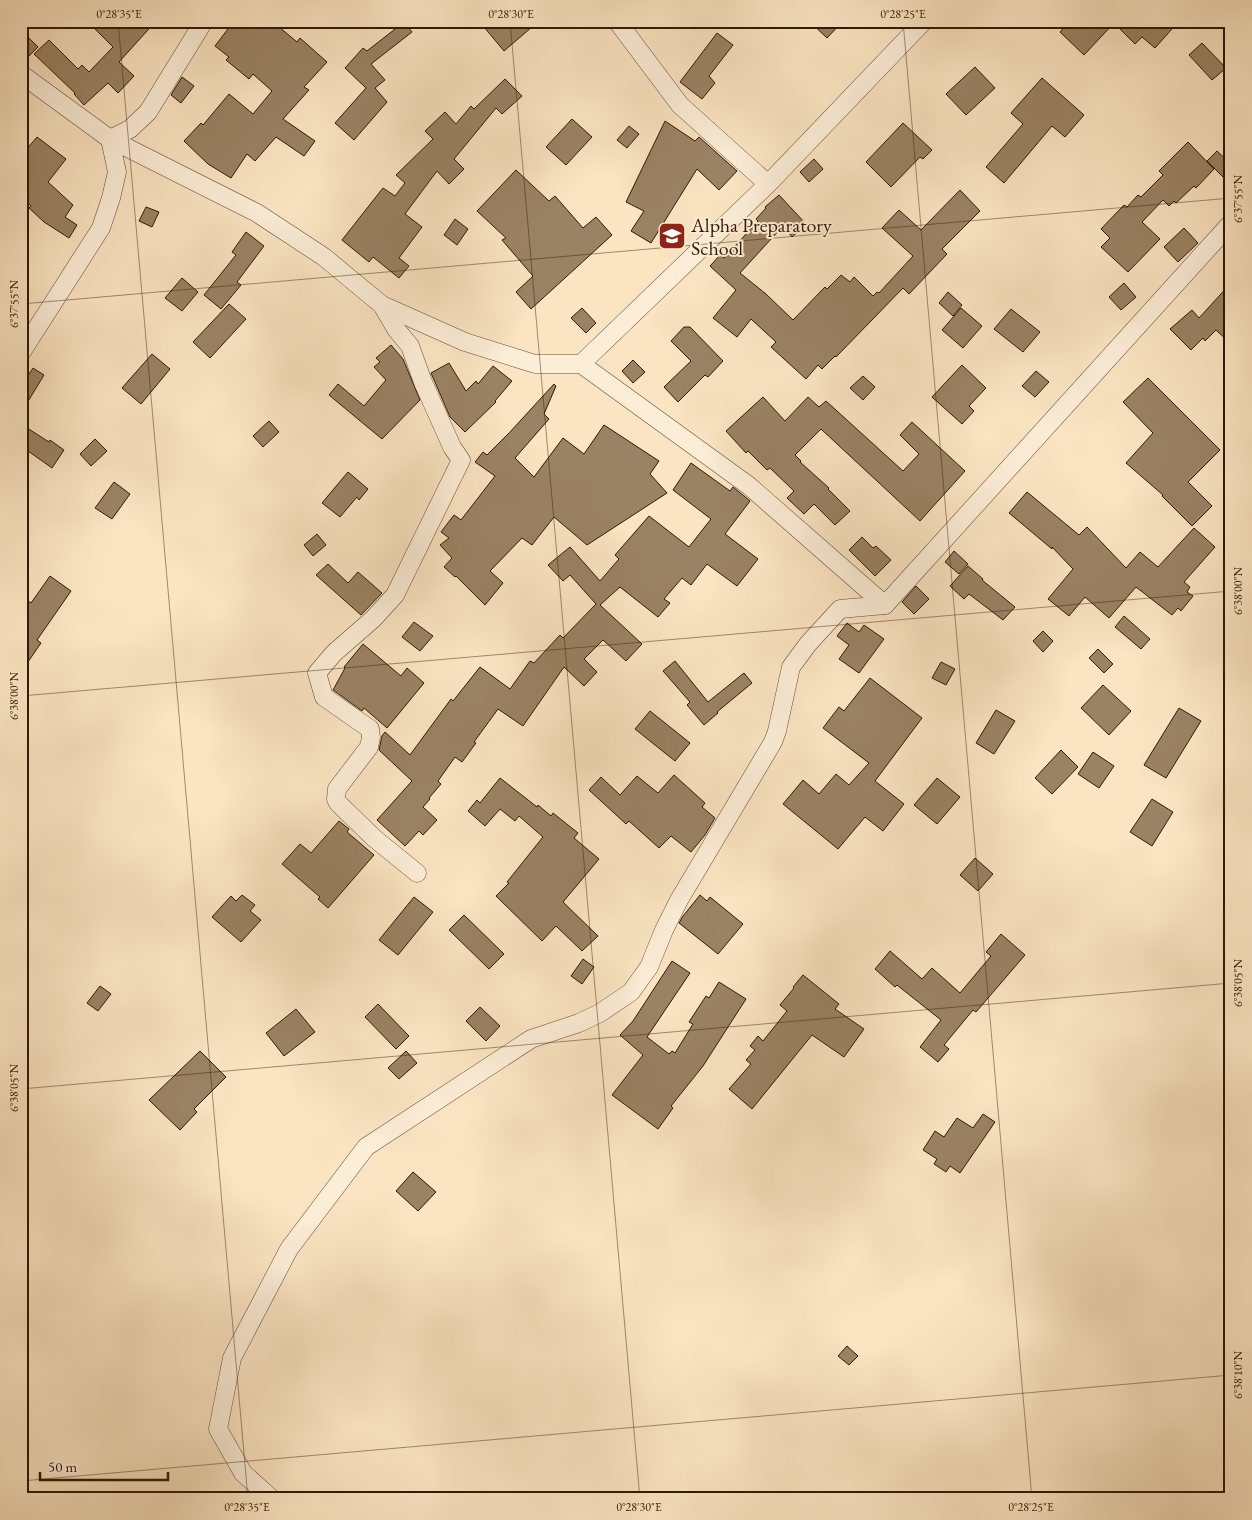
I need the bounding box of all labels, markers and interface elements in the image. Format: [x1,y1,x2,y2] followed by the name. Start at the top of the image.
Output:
[96,6,142,22] text: 0°28'35"E
[488,6,534,22] text: 0°28'30"E
[880,6,926,22] text: 0°28'25"E
[1230,174,1246,223] text: 6°37'55"N
[690,212,832,261] place label: Alpha Preparatory School
[657,221,687,251] school or university icon: Alpha Preparatory School
[6,279,22,328] text: 6°37'55"N
[1230,566,1246,615] text: 6°38'00"N
[6,671,22,720] text: 6°38'00"N
[1230,958,1246,1007] text: 6°38'05"N
[6,1063,22,1112] text: 6°38'05"N
[1230,1350,1246,1399] text: 6°38'10"N
[40,1450,168,1482] scale bar
[48,1457,77,1476] text: 50 m
[224,1499,270,1515] text: 0°28'35"E
[616,1499,662,1515] text: 0°28'30"E
[1008,1499,1054,1515] text: 0°28'25"E

